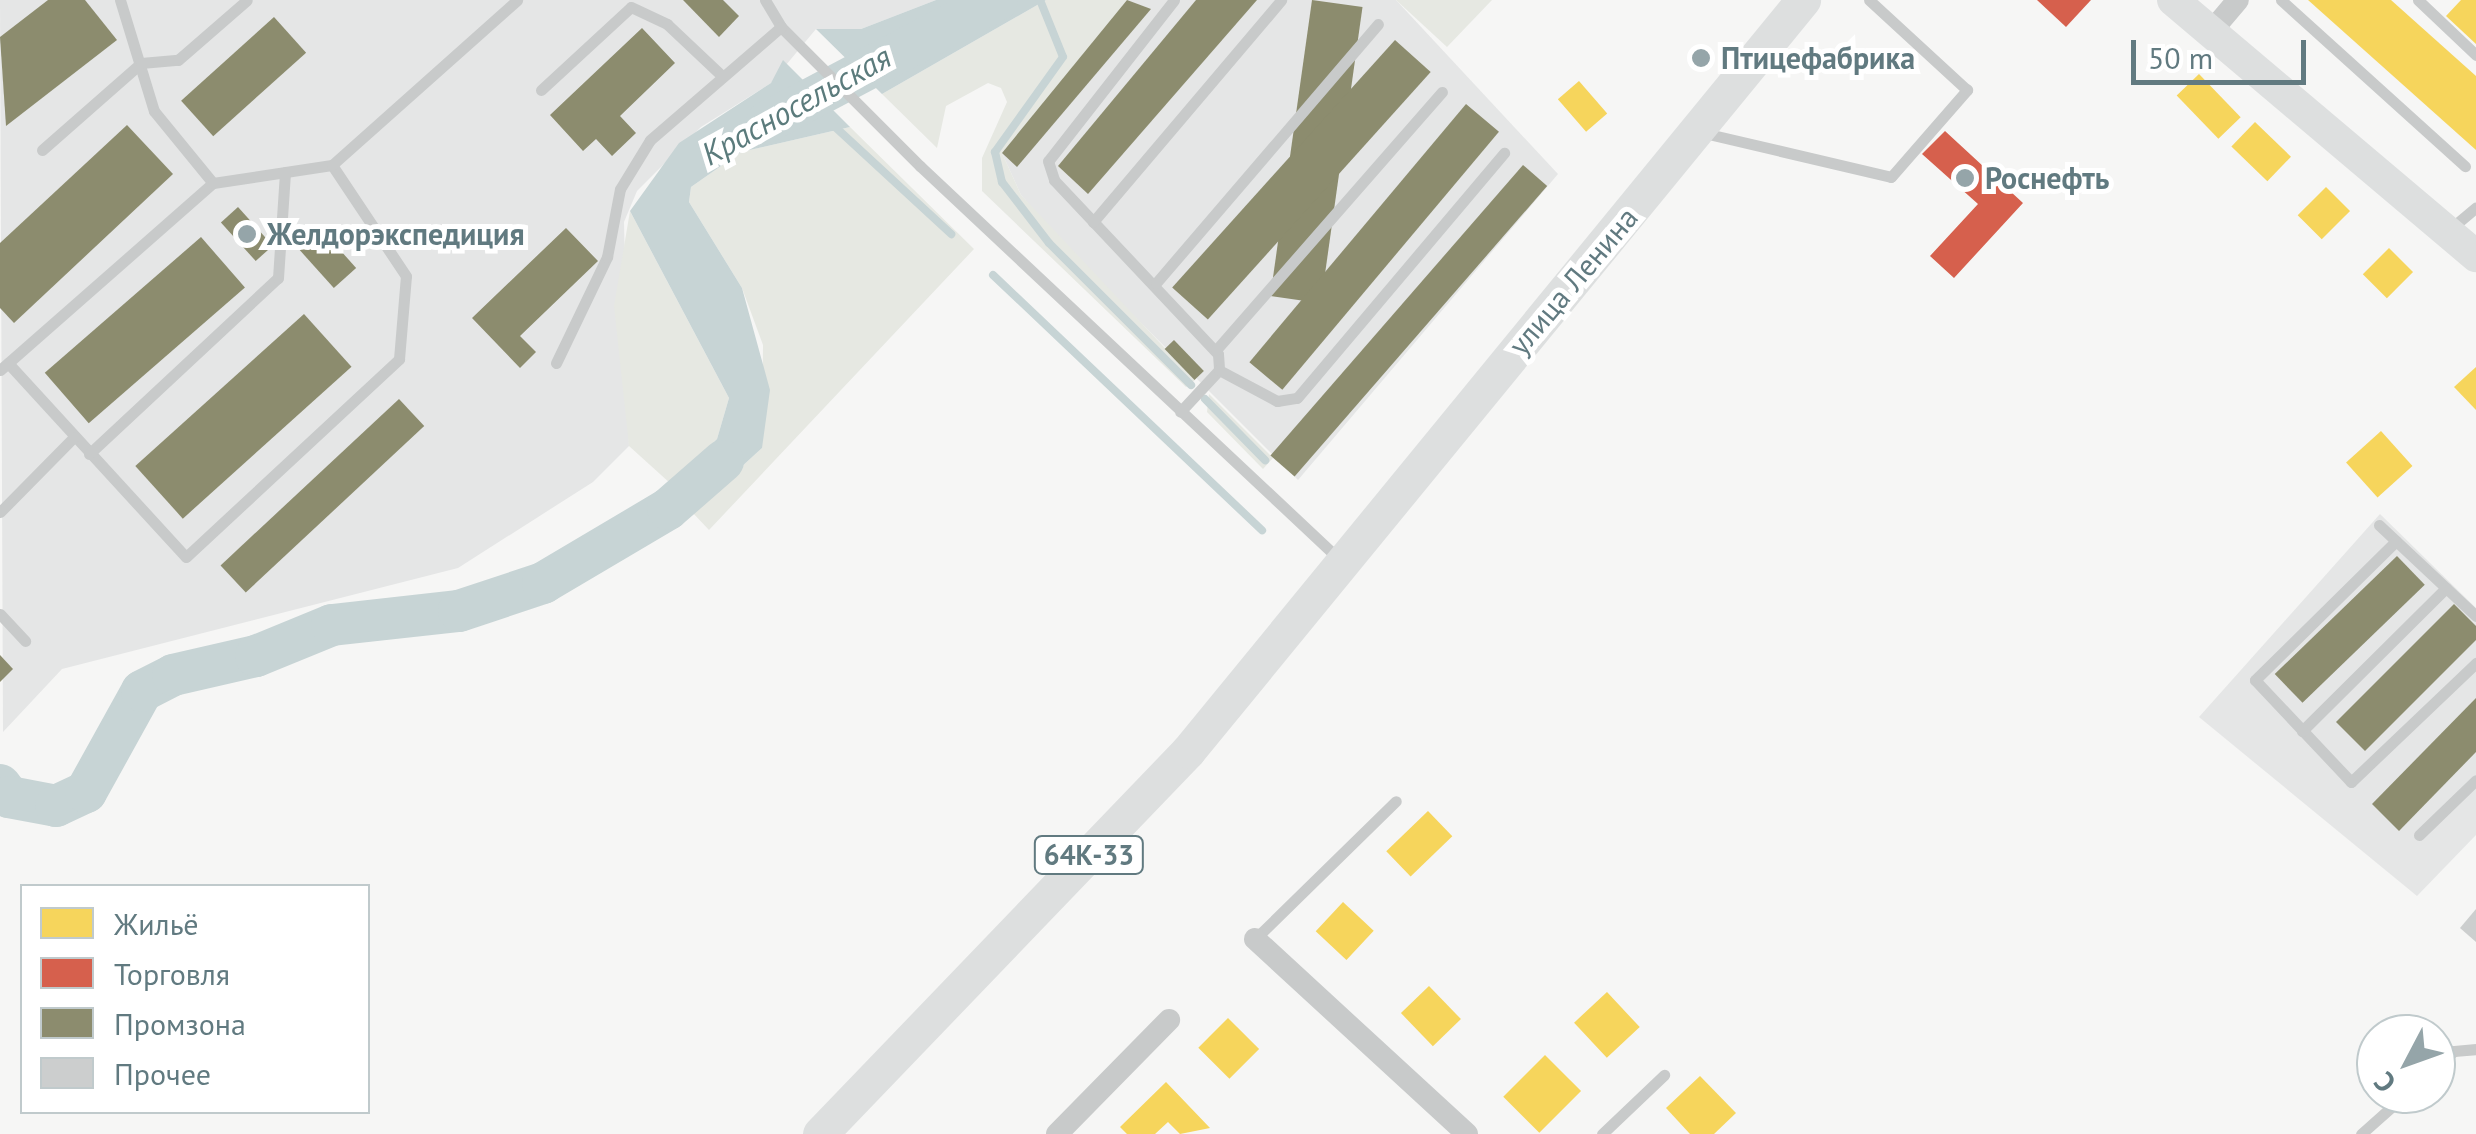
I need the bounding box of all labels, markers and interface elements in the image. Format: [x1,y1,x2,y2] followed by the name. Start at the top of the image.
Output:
[2136,20,2311,82] scale bar
[695,37,897,173] water label: Красносельская
[2148,38,2213,77] text: 50 m
[1721,40,1915,76] place label: Птицефабрика
[1690,47,1712,69] marker: Птицефабрика
[1985,160,2109,196] place label: Роснефть
[1954,167,1976,189] marker: Роснефть
[1501,200,1645,362] street label: улица Ленина
[267,216,525,252] place label: Желдорэкспедиция
[236,223,258,245] marker: Желдорэкспедиция
[1032,832,1146,878] road number: 64К-33
[20,884,370,1114] legend
[114,904,198,943] text: Жильё
[114,954,230,993] text: Торговля
[114,1004,246,1043] text: Промзона
[2356,1014,2456,1114] north arrow
[114,1054,211,1093] text: Прочее
[2365,1065,2404,1101] text: С

